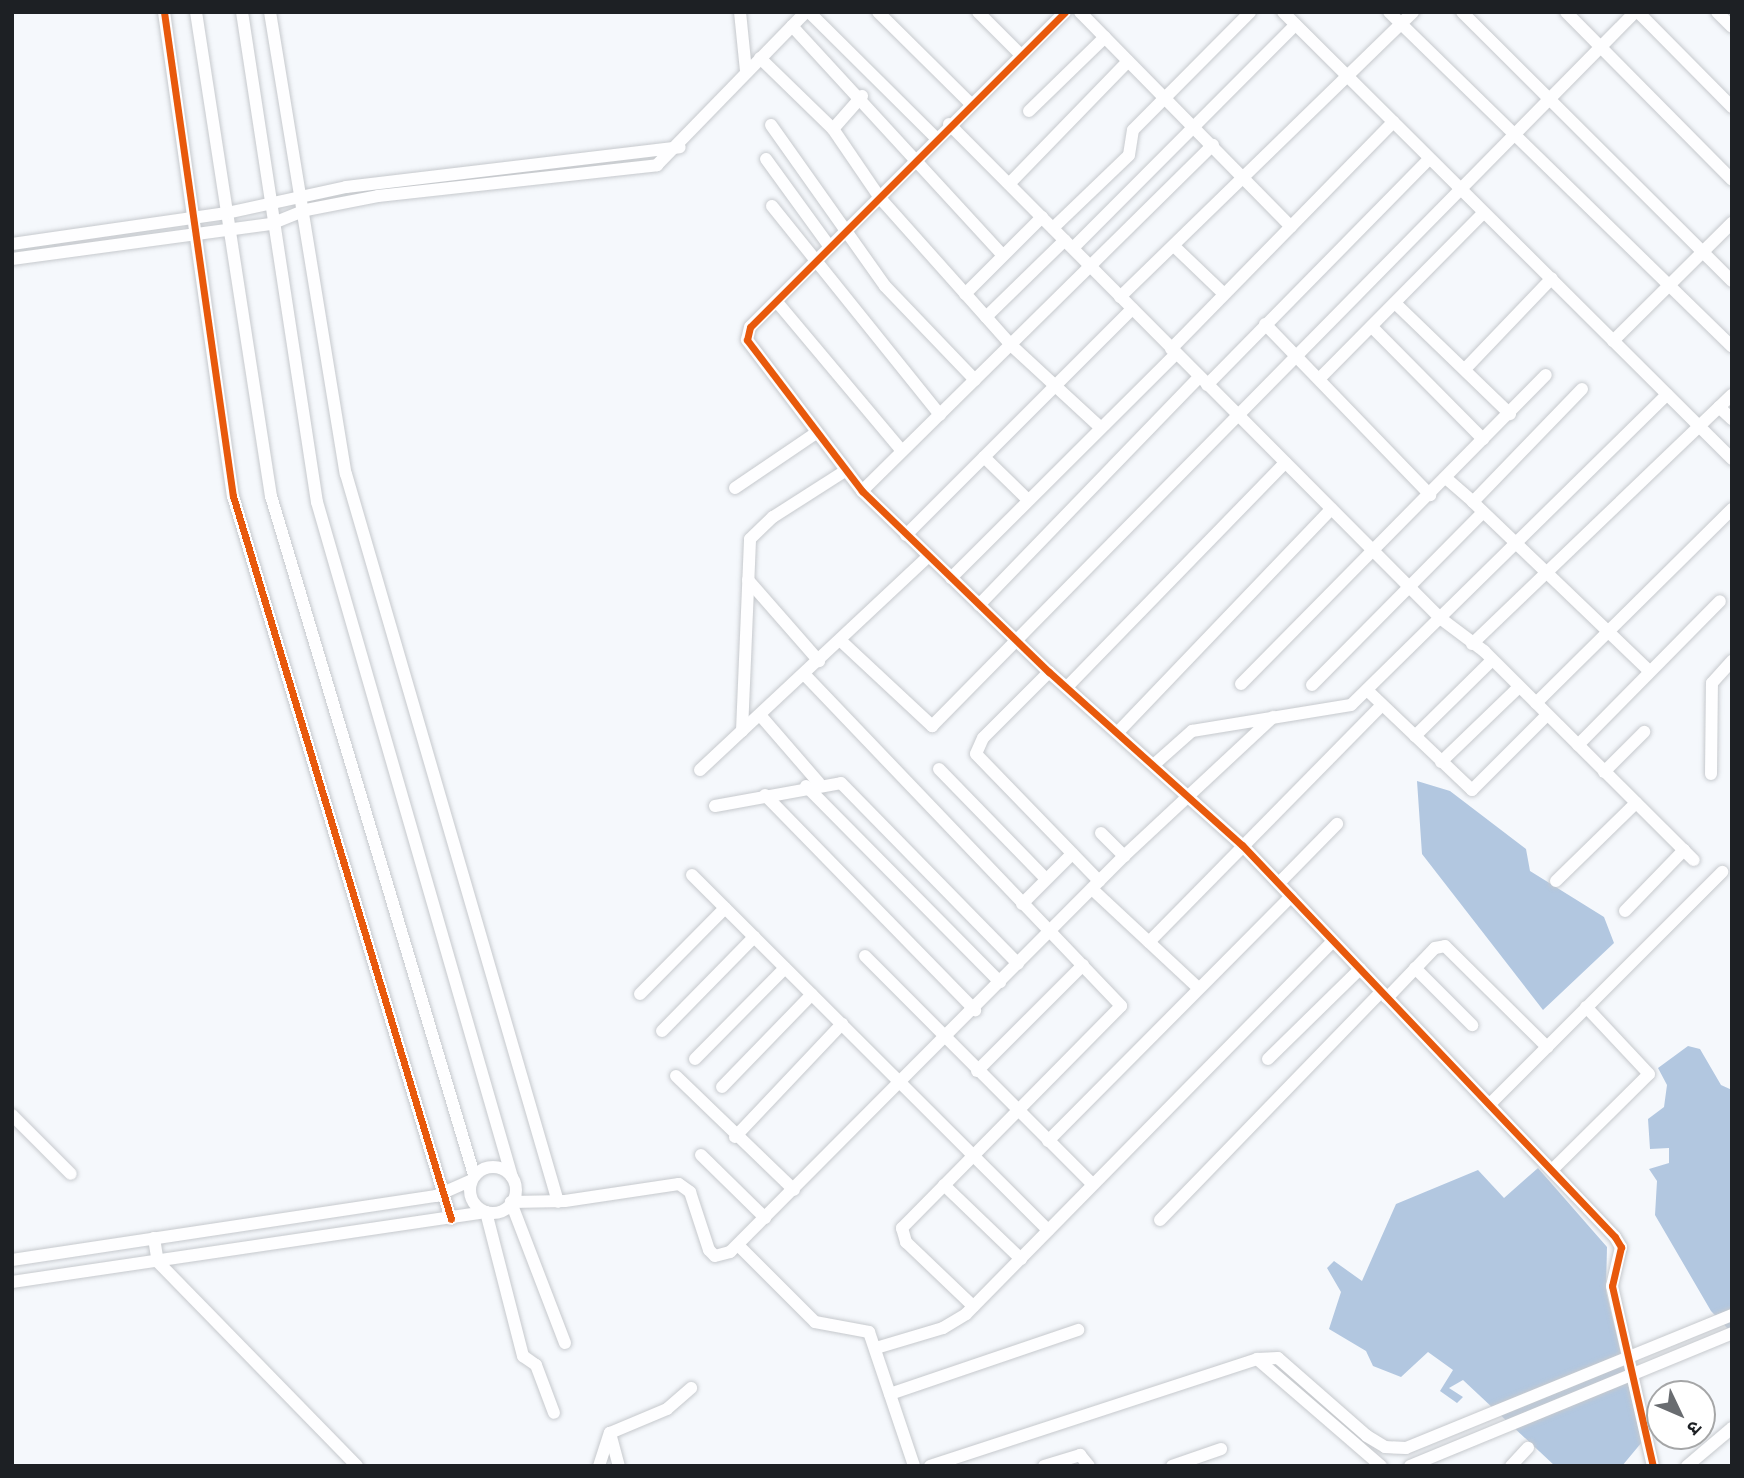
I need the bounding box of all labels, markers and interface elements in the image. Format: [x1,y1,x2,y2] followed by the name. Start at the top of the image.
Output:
[1646,1380,1716,1450] north arrow
[1683,1417,1707,1441] text: उ

